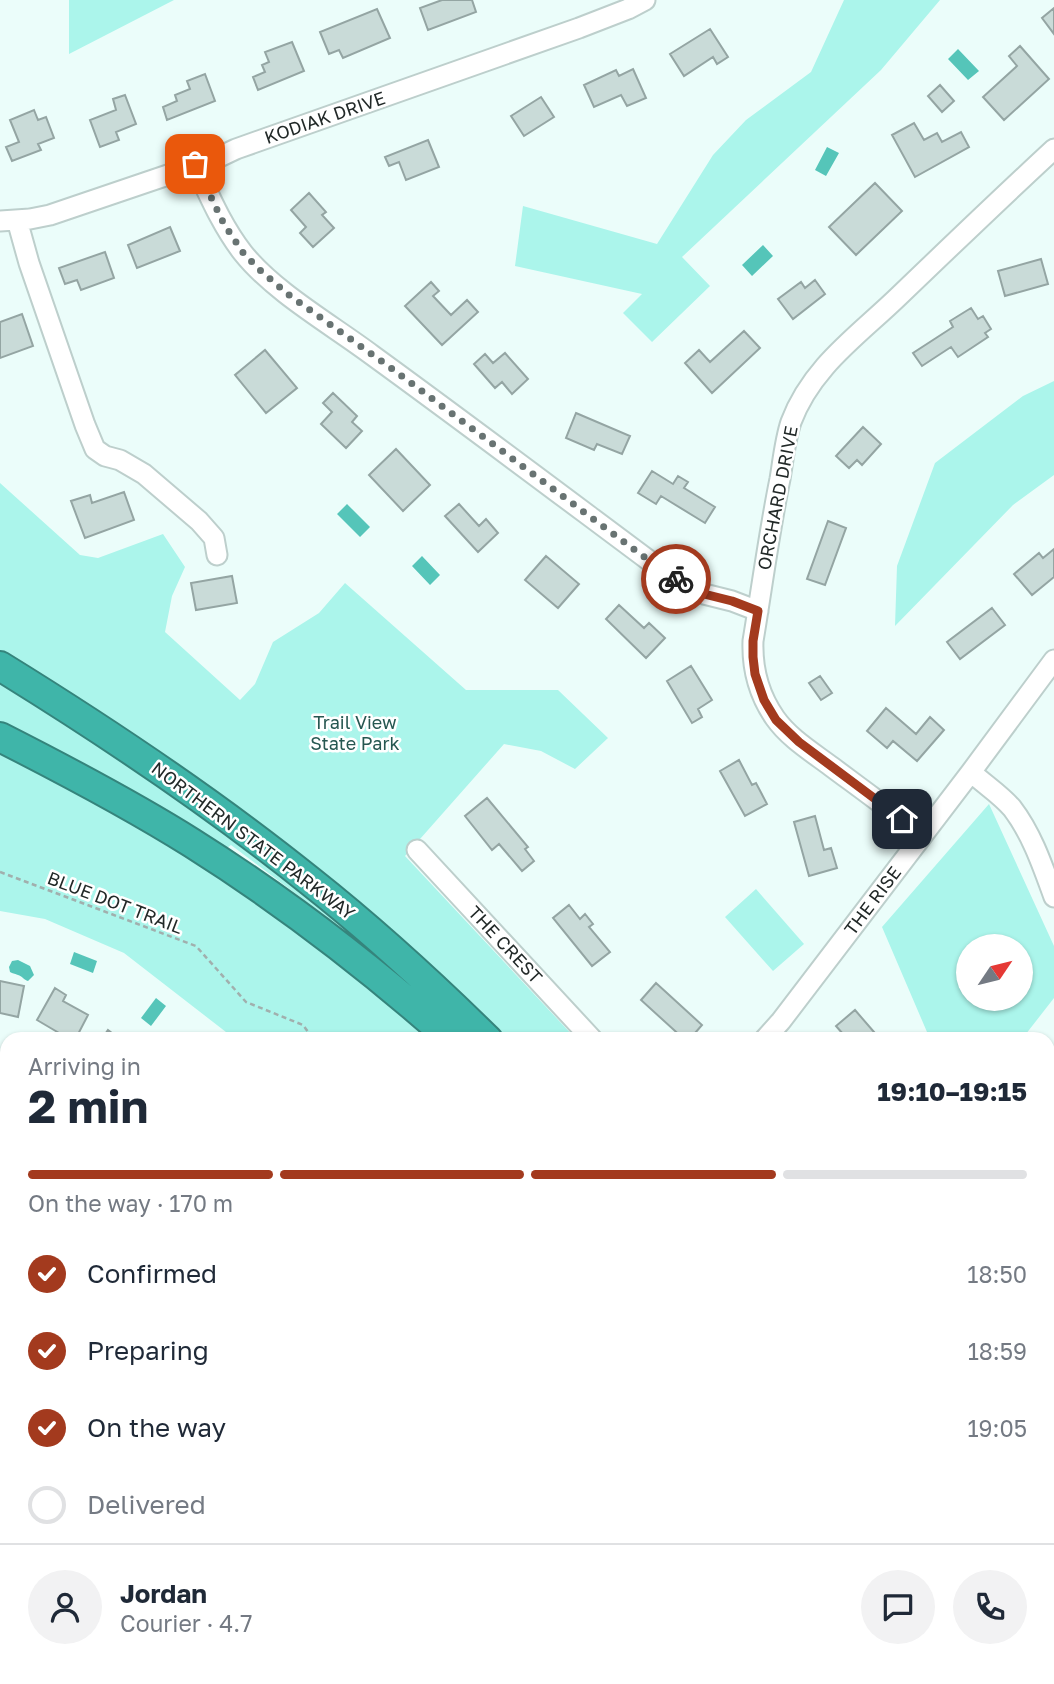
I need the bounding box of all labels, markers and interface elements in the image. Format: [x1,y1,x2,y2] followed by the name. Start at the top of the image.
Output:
[261,86,388,148] street label: KODIAK DRIVE
[165,134,225,194] pin
[176,145,214,183] icon: bag
[752,424,802,572] street label: ORCHARD DRIVE
[641,544,711,614] courier
[657,560,695,598] icon: bike
[310,711,400,754] park label: Trail View State Park
[148,757,360,924] street label: NORTHERN STATE PARKWAY
[872,789,932,849] pin
[883,800,921,838] icon: home
[839,862,905,939] street label: THE RISE
[45,866,186,938] street label: BLUE DOT TRAIL
[464,901,547,988] street label: THE CREST
[956,934,1032,1012] north arrow
[956,934,1033,1011] map controls
[28,1052,141,1080] text: Arriving in
[877,1076,1027,1107] text: 19:10–19:15
[28,1078,148,1133] text: 2 min
[28,1189,233,1217] text: On the way · 170 m
[28,1255,66,1293] icon: check
[87,1258,217,1289] text: Confirmed
[967,1260,1027,1288] text: 18:50
[28,1332,66,1370] icon: check
[87,1335,209,1366] text: Preparing
[968,1337,1027,1365] text: 18:59
[28,1409,66,1447] icon: check
[87,1412,226,1443] text: On the way
[967,1414,1027,1442] text: 19:05
[87,1489,206,1520] text: Delivered
[28,1570,102,1644] button: person
[861,1570,935,1644] button: chat
[953,1570,1027,1644] button: phone
[120,1578,207,1609] text: Jordan
[120,1609,252,1637] text: Courier · 4.7

